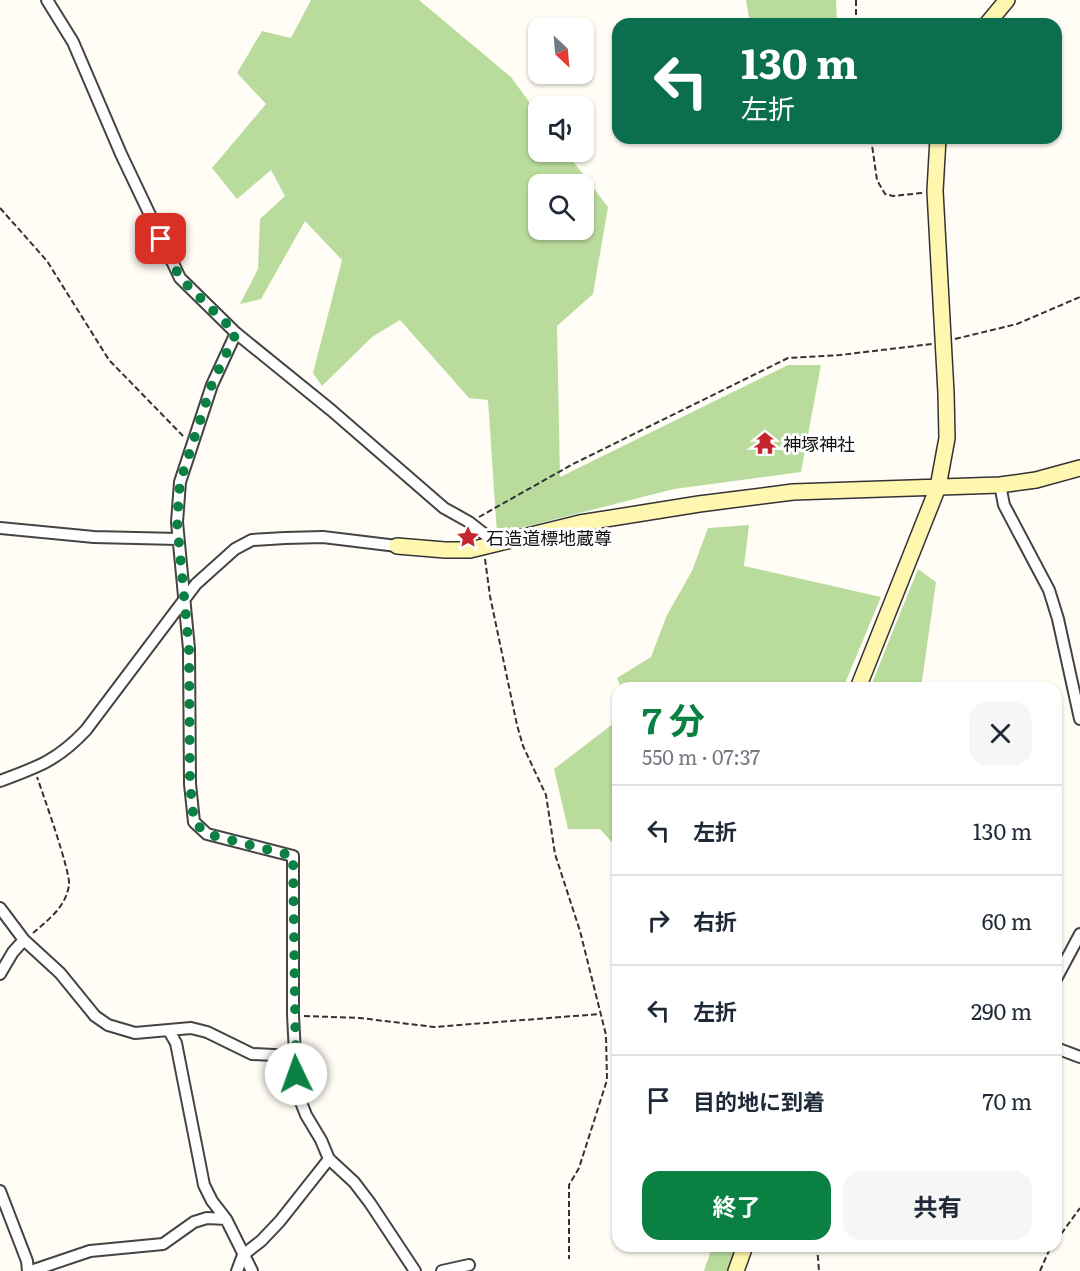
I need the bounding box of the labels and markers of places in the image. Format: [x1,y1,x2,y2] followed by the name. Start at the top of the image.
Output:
[135,213,186,264] pin
[752,430,778,456] temple icon: 神塚神社
[783,430,855,457] place label: 神塚神社
[455,524,481,550] place icon: 石造道標地蔵尊
[486,524,612,551] place label: 石造道標地蔵尊

